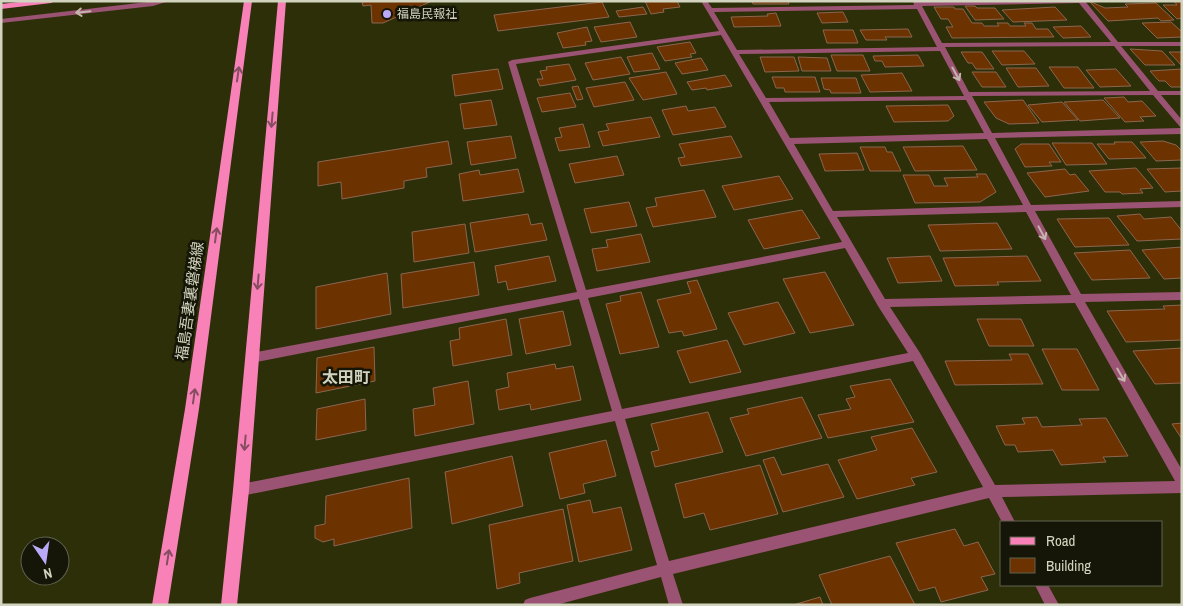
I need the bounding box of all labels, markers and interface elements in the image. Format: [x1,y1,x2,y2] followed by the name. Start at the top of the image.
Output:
[397,6,457,22] place label: 福島民報社
[75,7,91,17] one-way arrow
[381,8,393,20] marker: 福島民報社
[233,67,243,83] one-way arrow
[951,67,961,82] one-way arrow
[267,111,277,127] one-way arrow
[1037,225,1047,240] one-way arrow
[211,228,221,244] one-way arrow
[171,240,208,362] street label: 福島吾妻裏磐梯線
[254,273,263,289] one-way arrow
[322,366,370,388] district label: 太田町
[1116,367,1126,381] one-way arrow
[189,389,199,405] one-way arrow
[240,435,249,451] one-way arrow
[1000,521,1163,586] legend
[1046,530,1075,551] text: Road
[20,536,70,586] north arrow
[163,549,173,565] one-way arrow
[1046,555,1091,576] text: Building
[42,564,54,583] text: N

